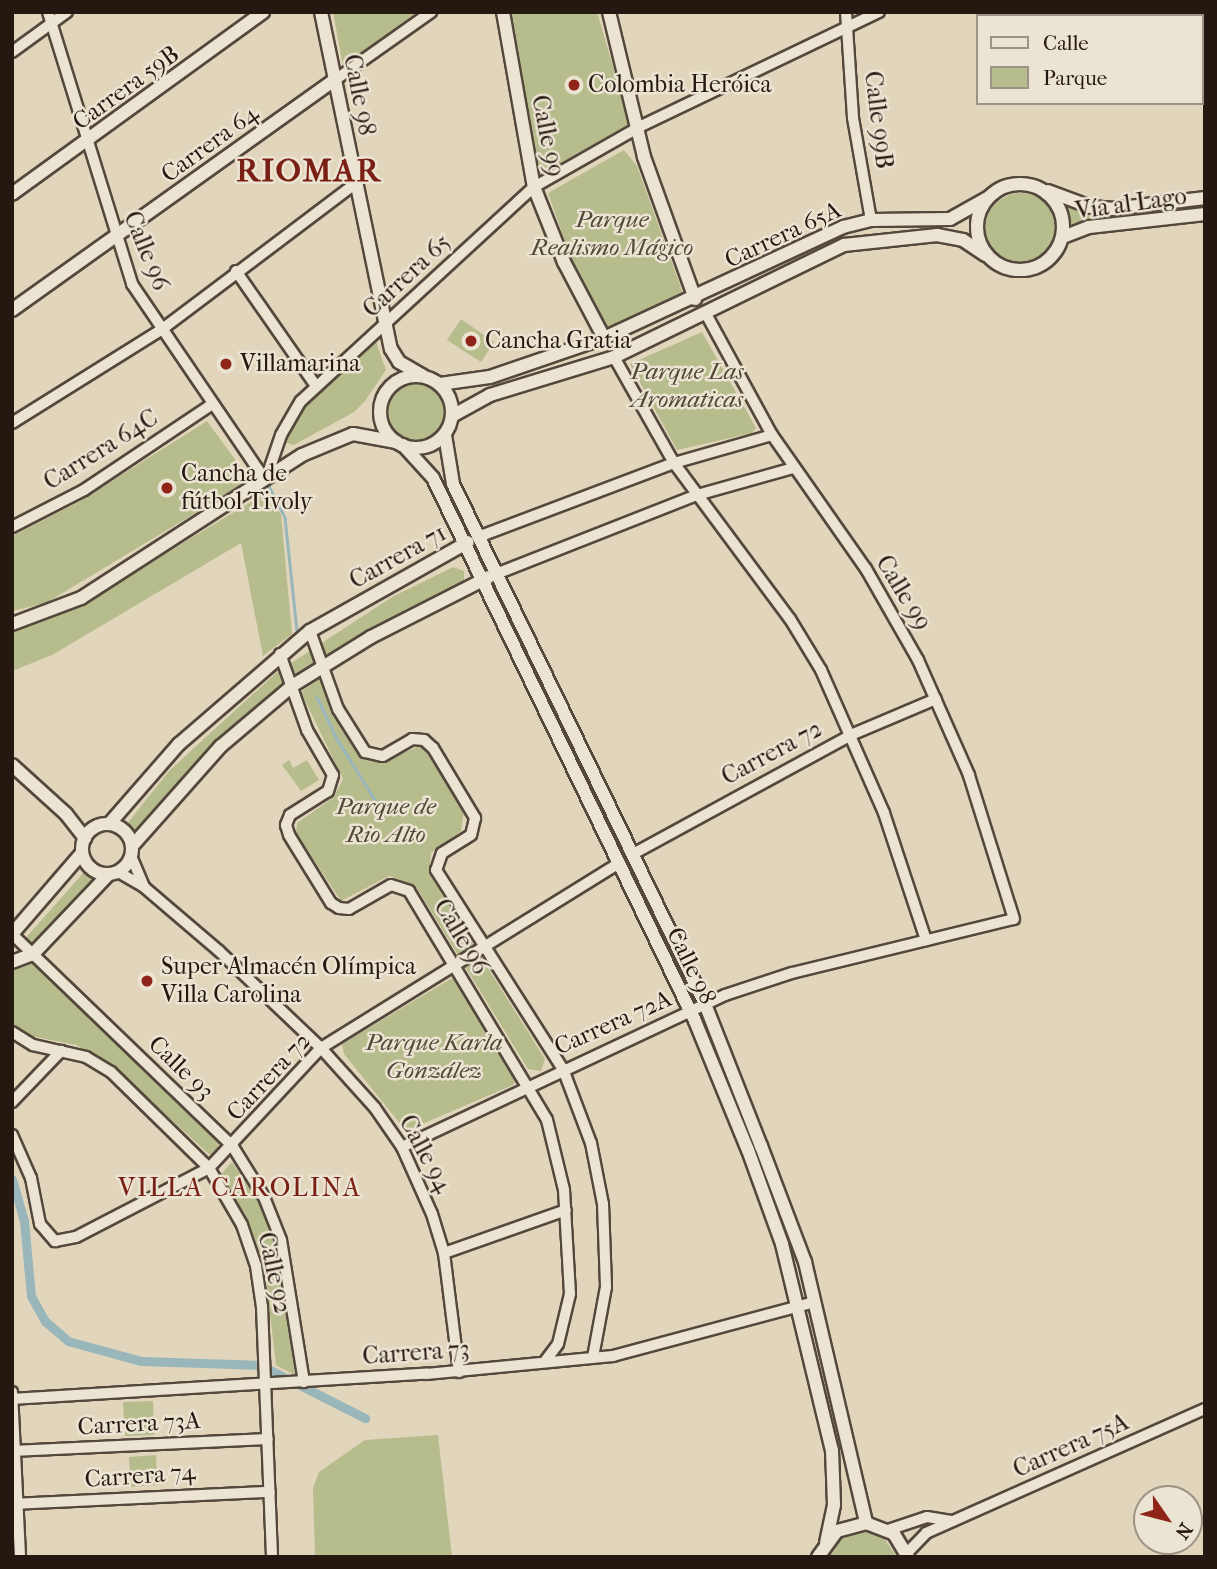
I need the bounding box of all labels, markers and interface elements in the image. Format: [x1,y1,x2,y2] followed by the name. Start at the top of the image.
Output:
[976,14,1203,105] legend
[1043,31,1089,55] text: Calle
[67,40,185,136] street label: Carrera 59B
[337,52,381,138] street label: Calle 98
[1043,66,1107,90] text: Parque
[858,70,898,170] street label: Calle 99B
[588,71,772,99] place label: Colombia Heróica
[566,77,582,93] marker: Colombia Heróica
[525,93,569,179] street label: Calle 99
[156,99,264,189] street label: Carrera 64
[237,152,381,190] district label: RIOMAR
[1074,182,1188,226] street label: Vía al Lago
[720,196,846,274] street label: Carrera 65A
[531,206,693,262] park label: Parque Realismo Mágico
[117,207,175,295] street label: Calle 96
[357,228,457,324] street label: Carrera 65
[485,327,631,355] place label: Cancha Gratia
[463,333,479,349] marker: Cancha Gratia
[240,350,360,378] place label: Villamarina
[218,356,234,372] marker: Villamarina
[630,358,744,414] park label: Parque Las Aromaticas
[39,404,163,496] street label: Carrera 64C
[181,460,312,516] place label: Cancha de fútbol Tivoly
[159,480,175,496] marker: Cancha de fútbol Tivoly
[345,519,451,595] street label: Carrera 71
[869,550,937,636] street label: Calle 99
[717,715,827,791] street label: Carrera 72
[336,793,436,849] park label: Parque de Rio Alto
[427,894,495,980] street label: Calle 96
[660,923,722,1009] street label: Calle 98
[161,953,416,1009] place label: Super Almacén Olímpica Villa Carolina
[139,973,155,989] marker: Super Almacén Olímpica Villa Carolina
[550,984,676,1062] street label: Carrera 72A
[221,1027,317,1127] street label: Carrera 72
[365,1029,503,1085] park label: Parque Karla González
[142,1030,220,1106] street label: Calle 93
[393,1110,457,1198] street label: Calle 94
[120,1172,360,1204] district label: VILLA CAROLINA
[251,1230,297,1316] street label: Calle 92
[361,1335,471,1371] street label: Carrera 73
[77,1406,201,1442] street label: Carrera 73A
[1009,1408,1133,1484] street label: Carrera 75A
[84,1458,196,1494] street label: Carrera 74
[1133,1485,1203,1555] north arrow
[1170,1519,1197,1543] text: N

